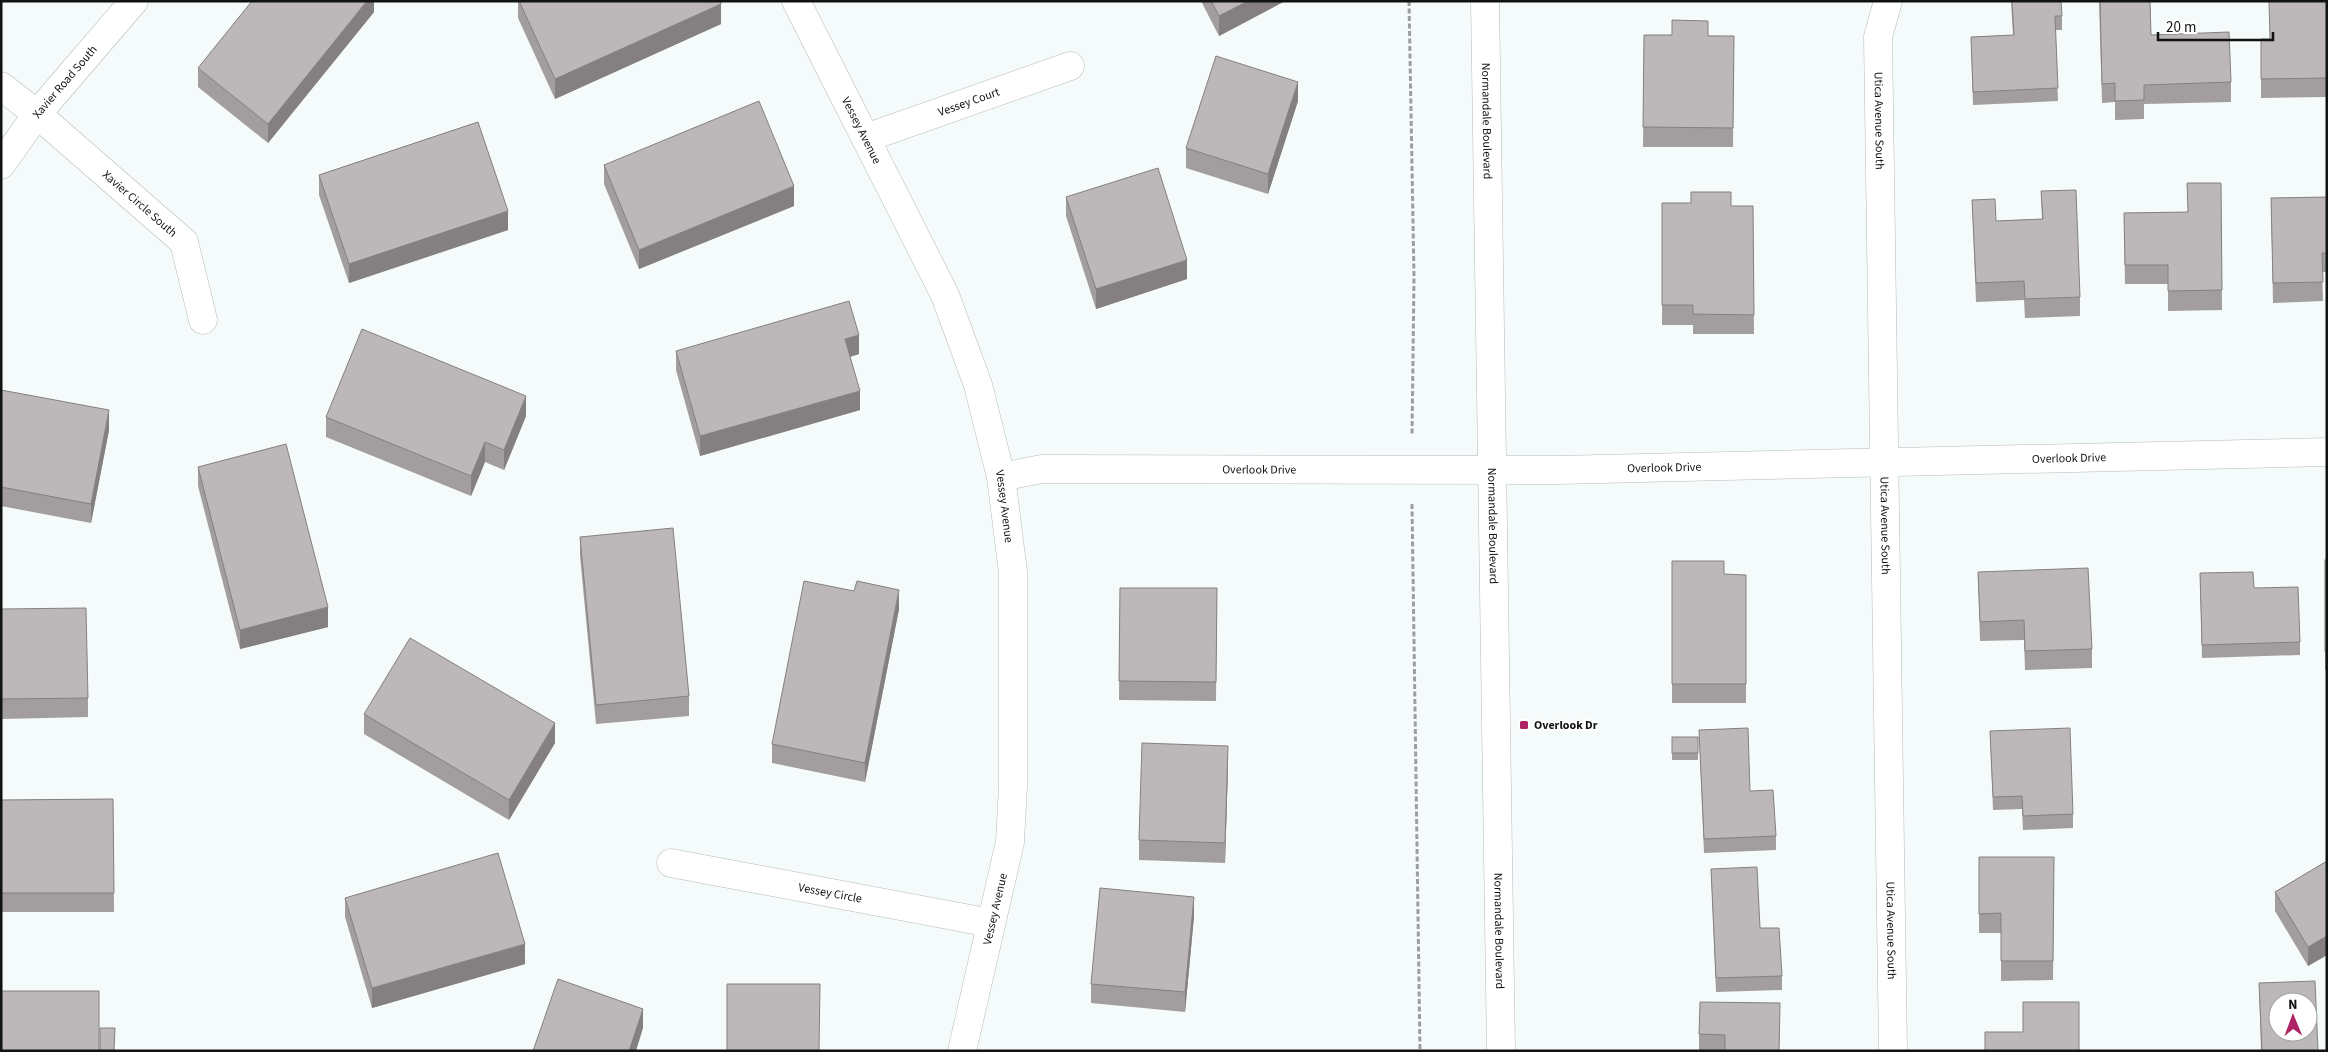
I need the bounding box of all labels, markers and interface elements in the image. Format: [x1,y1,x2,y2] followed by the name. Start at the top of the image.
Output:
[2158,10,2273,42] scale bar
[2166,17,2196,38] text: 20 m
[29,42,101,122] street label: Xavier Road South
[1477,63,1496,179] street label: Normandale Boulevard
[1870,71,1888,170] street label: Utica Avenue South
[936,83,1002,121] street label: Vessey Court
[837,94,885,167] street label: Vessey Avenue
[98,167,181,241] street label: Xavier Circle South
[2032,449,2106,468] street label: Overlook Drive
[1627,459,1702,477] street label: Overlook Drive
[1222,461,1296,478] street label: Overlook Drive
[991,468,1017,544] street label: Vessey Avenue
[1483,468,1502,584] street label: Normandale Boulevard
[1876,476,1894,575] street label: Utica Avenue South
[1534,717,1598,734] place label: Overlook Dr
[1518,719,1530,731] marker: Overlook Dr
[979,872,1012,947] street label: Vessey Avenue
[1489,873,1508,989] street label: Normandale Boulevard
[797,879,863,908] street label: Vessey Circle
[1881,881,1900,980] street label: Utica Avenue South
[2268,992,2318,1042] north arrow
[2288,995,2298,1015] text: N

